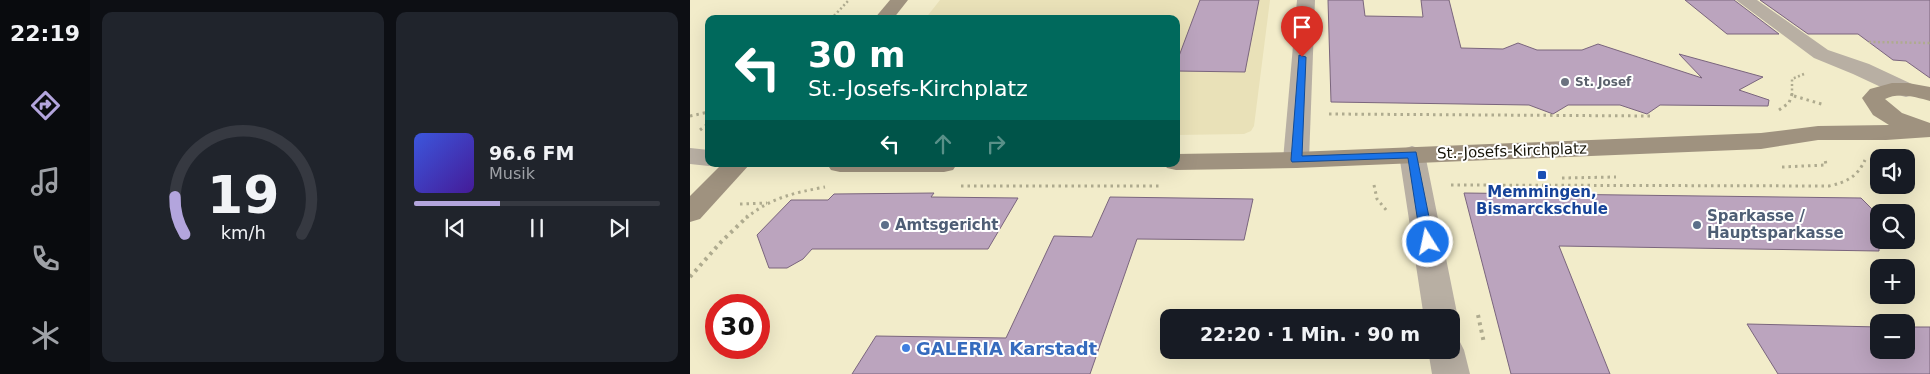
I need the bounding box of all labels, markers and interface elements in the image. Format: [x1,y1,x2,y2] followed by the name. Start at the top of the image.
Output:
[1281,6,1323,57] pin
[1288,13,1316,41] icon: arrive
[10,21,80,46] text: 22:19
[725,35,790,100] icon: left
[808,35,905,75] text: 30 m
[1575,75,1632,89] place label: St. Josef
[808,76,1028,101] text: St.-Josefs-Kirchplatz
[1559,76,1571,88] marker: St. Josef
[28,88,63,123] icon: directions
[876,130,904,158] icon: left
[929,130,957,158] icon: ahead
[982,130,1010,158] icon: right
[1437,139,1587,163] street label: St.-Josefs-Kirchplatz
[489,142,574,164] text: 96.6 FM
[1870,149,1915,359] map controls
[1870,149,1915,194] button: sound
[28,164,63,199] icon: music
[489,164,535,183] text: Musik
[207,165,279,225] text: 19
[1536,169,1548,181] marker: Memmingen, Bismarckschule
[1476,183,1608,218] place label: Memmingen, Bismarckschule
[1870,204,1915,249] button: search
[1707,207,1844,242] place label: Sparkasse / Hauptsparkasse
[441,214,469,242] icon: previous
[523,214,551,242] icon: pause
[605,214,633,242] icon: next
[1401,215,1453,267] position arrow
[895,216,999,234] place label: Amtsgericht
[879,219,891,231] marker: Amtsgericht
[1691,219,1703,231] marker: Sparkasse / Hauptsparkasse
[220,222,266,243] text: km/h
[28,241,63,276] icon: phone
[1870,259,1915,304] button: +
[705,294,770,359] speed limit sign: 30
[1870,314,1915,359] button: −
[28,318,63,353] icon: climate
[1200,323,1420,345] text: 22:20 · 1 Min. · 90 m
[916,338,1098,359] place label: GALERIA Karstadt
[900,342,912,354] marker: GALERIA Karstadt

